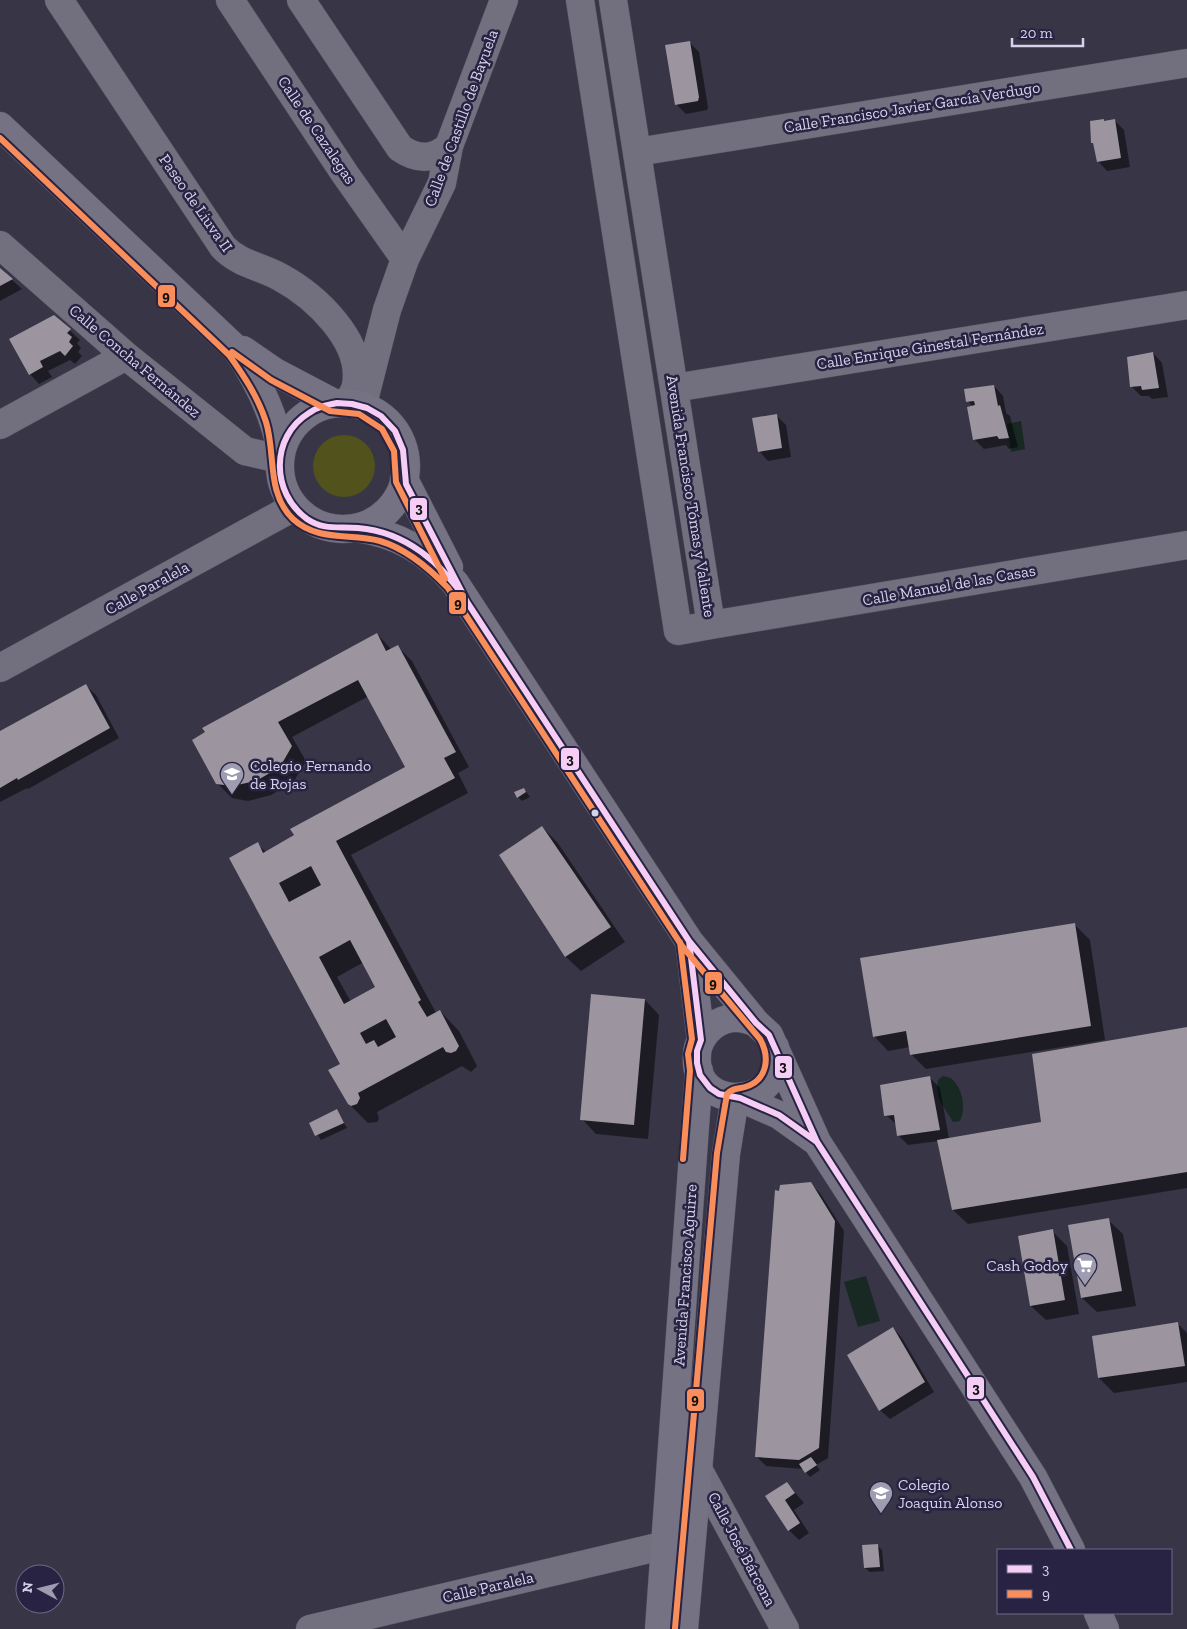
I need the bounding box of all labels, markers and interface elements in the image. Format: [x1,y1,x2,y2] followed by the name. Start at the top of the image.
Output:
[1012,15,1083,47] scale bar
[1020,24,1053,42] text: 20 m
[420,27,502,209] street label: Calle de Castillo de Bayuela
[274,72,360,188] street label: Calle de Cazalegas
[783,77,1041,137] street label: Calle Francisco Javier García Verdugo
[155,150,237,256] street label: Paseo de Liuva II
[157,284,176,308] line badge: 9
[162,288,170,305] text: 9
[65,300,205,422] street label: Calle Concha Fernández
[815,319,1045,373] street label: Calle Enrique Ginestal Fernández
[662,374,720,618] street label: Avenida Francisco Tómas y Valiente
[409,497,428,521] line badge: 3
[415,500,423,517] text: 3
[102,557,192,619] street label: Calle Paralela
[861,560,1037,610] street label: Calle Manuel de las Casas
[448,591,467,615] line badge: 9
[454,595,462,612] text: 9
[560,747,580,771] line badge: 3
[566,751,574,768] text: 3
[250,756,371,793] place label: Colegio Fernando de Rojas
[219,761,245,795] school or university icon: Colegio Fernando de Rojas
[590,808,600,818] unlabelled marker
[704,971,723,995] line badge: 9
[709,975,717,992] text: 9
[774,1055,793,1079] line badge: 3
[779,1058,787,1075] text: 3
[669,1183,701,1367] street label: Avenida Francisco Aguirre
[1072,1252,1098,1286] supermarket icon: Cash Godoy
[986,1256,1069,1275] place label: Cash Godoy
[966,1376,985,1400] line badge: 3
[972,1380,980,1397] text: 3
[686,1388,705,1412] line badge: 9
[691,1391,699,1408] text: 9
[898,1475,1002,1512] place label: Colegio Joaquín Alonso
[868,1480,894,1514] school or university icon: Colegio Joaquín Alonso
[704,1489,780,1610] street label: Calle José Bárcena
[997,1549,1172,1614] legend
[1042,1560,1049,1578] text: 3
[15,1564,65,1614] north arrow
[441,1567,536,1607] street label: Calle Paralela
[19,1581,37,1594] text: N
[1042,1585,1050,1603] text: 9

